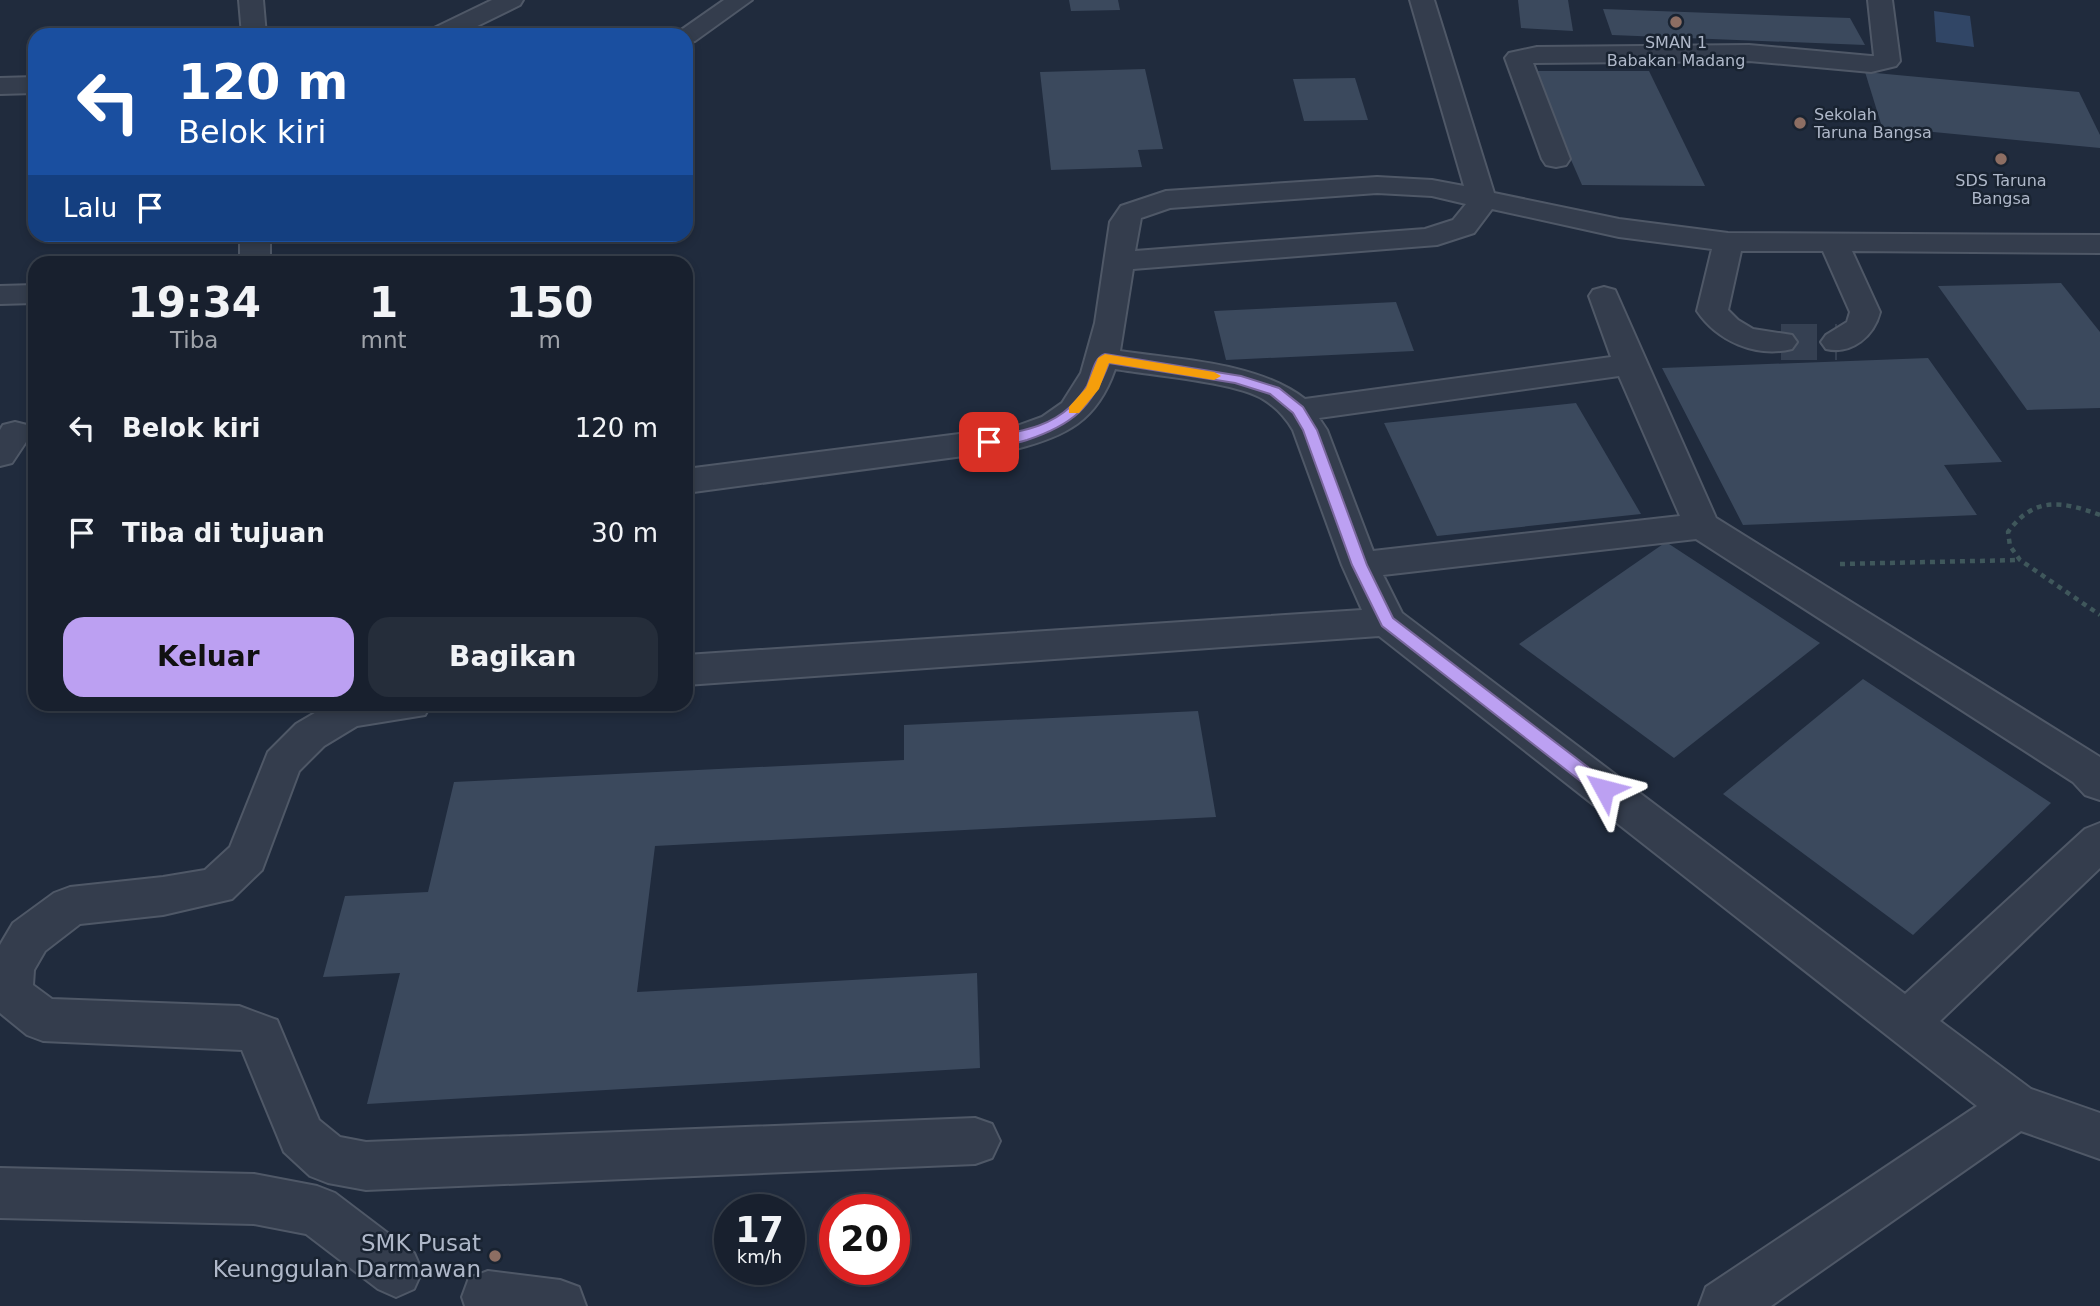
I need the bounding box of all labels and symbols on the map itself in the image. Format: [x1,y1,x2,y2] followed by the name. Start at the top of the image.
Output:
[1668,14,1684,30] marker: SMAN 1 Babakan Madang
[1607,33,1745,70] place label: SMAN 1 Babakan Madang
[1813,105,1932,142] place label: Sekolah Taruna Bangsa
[1792,115,1808,131] marker: Sekolah Taruna Bangsa
[1993,151,2009,167] marker: SDS Taruna Bangsa
[1955,171,2047,208] place label: SDS Taruna Bangsa
[959,412,1019,472] pin
[1567,752,1641,826] position arrow
[819,1194,910,1285] speed limit sign: 20
[213,1230,481,1282] place label: SMK Pusat Keunggulan Darmawan
[487,1248,503,1264] marker: SMK Pusat Keunggulan Darmawan

